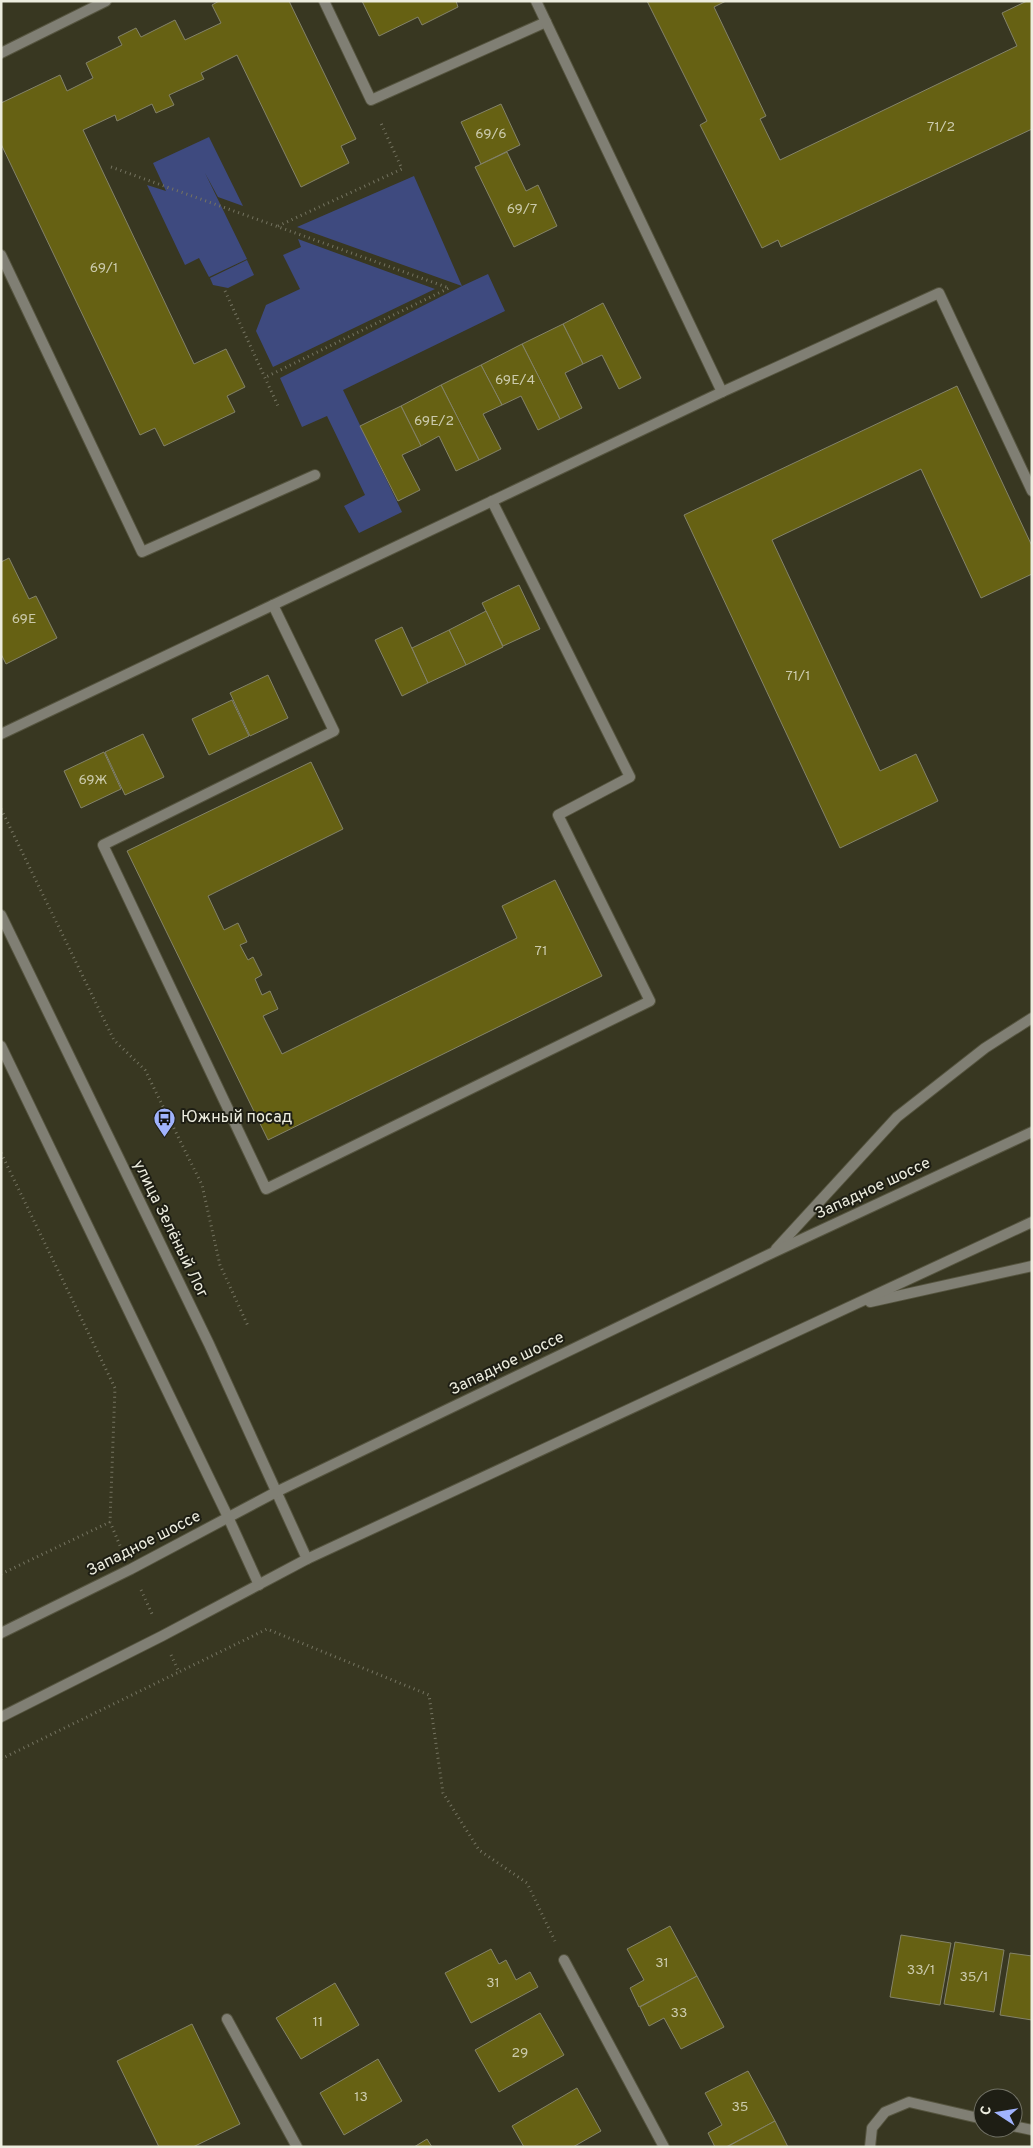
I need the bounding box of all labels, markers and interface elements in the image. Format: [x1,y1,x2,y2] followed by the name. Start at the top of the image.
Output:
[927,119,955,136] house number: 71/2
[475,126,507,143] house number: 69/6
[507,201,537,218] house number: 69/7
[90,260,118,277] house number: 69/1
[495,372,535,389] house number: 69Е/4
[414,413,454,430] house number: 69Е/2
[12,611,36,628] house number: 69Е
[786,668,810,685] house number: 71/1
[78,772,108,789] house number: 69Ж
[535,943,547,960] house number: 71
[153,1106,177,1137] bus stop icon: Южный посад
[181,1108,292,1128] place label: Южный посад
[812,1153,934,1225] street label: Западное шоссе
[128,1157,212,1301] street label: улица Зелёный Лог
[446,1328,568,1400] street label: Западное шоссе
[84,1507,204,1581] street label: Западное шоссе
[655,1955,669,1972] house number: 31
[907,1962,935,1979] house number: 33/1
[959,1969,989,1986] house number: 35/1
[486,1975,500,1992] house number: 31
[671,2005,687,2022] house number: 33
[313,2014,323,2031] house number: 11
[512,2045,528,2062] house number: 29
[973,2088,1023,2138] north arrow
[354,2089,368,2106] house number: 13
[731,2099,749,2116] house number: 35
[978,2104,996,2117] text: С

